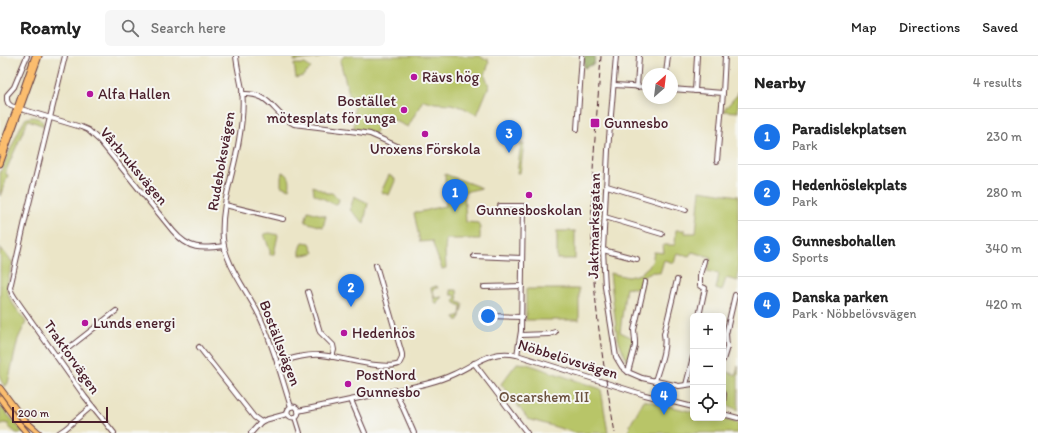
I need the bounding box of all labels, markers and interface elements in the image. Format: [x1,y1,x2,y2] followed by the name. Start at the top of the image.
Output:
[105,10,385,46] search box
[20,16,81,39] text: Roamly
[119,17,141,39] icon: search
[151,19,226,37] text: Search here
[851,19,877,36] text: Map
[899,19,960,36] text: Directions
[982,19,1018,36] text: Saved
[422,68,479,86] place label: Rävs hög
[642,68,678,104] north arrow
[409,72,419,82] marker: Rävs hög
[754,72,806,92] text: Nearby
[973,75,1022,90] text: 4 results
[98,85,170,103] place label: Alfa Hallen
[85,89,95,99] marker: Alfa Hallen
[267,92,397,127] place label: Bostället mötesplats för unga
[399,105,409,115] marker: Bostället mötesplats för unga
[203,109,239,212] street label: Rudeboksvägen
[604,114,668,132] place label: Gunnesbo
[589,117,601,129] marker: Gunnesbo
[496,120,522,153] pin: 3
[792,120,907,138] text: Paradislekplatsen
[96,123,172,209] street label: Vårbruksvägen
[420,129,430,139] marker: Uroxens Förskola
[764,129,770,144] text: 1
[986,129,1022,144] text: 230 m
[792,138,818,153] text: Park
[370,140,481,158] place label: Uroxens Förskola
[584,172,604,279] street label: Jaktmarksgatan
[792,176,907,194] text: Hedenhöslekplats
[442,179,468,212] pin: 1
[764,185,770,200] text: 2
[986,185,1022,200] text: 280 m
[524,190,534,200] marker: Gunnesboskolan
[792,194,818,209] text: Park
[476,201,582,219] place label: Gunnesboskolan
[792,232,896,250] text: Gunnesbohallen
[763,241,771,256] text: 3
[985,241,1022,256] text: 340 m
[792,250,828,265] text: Sports
[338,274,364,307] pin: 2
[792,288,888,306] text: Danska parken
[763,297,771,312] text: 4
[985,297,1022,312] text: 420 m
[255,298,305,388] street label: Boställsvägen
[478,306,498,326] your location
[792,306,916,321] text: Park · Nöbbelövsvägen
[690,313,726,421] map controls
[690,313,726,349] button: +
[93,314,175,332] place label: Lunds energi
[40,317,104,398] street label: Traktorvägen
[80,318,90,328] marker: Lunds energi
[352,324,416,342] place label: Hedenhös
[339,328,349,338] marker: Hedenhös
[516,335,620,383] street label: Nöbbelövsvägen
[690,349,726,385] button: −
[356,366,420,401] place label: PostNord Gunnesbo
[343,379,353,389] marker: PostNord Gunnesbo
[651,382,677,415] pin: 4
[690,385,726,421] button: locate
[499,388,589,406] park label: Oscarshem III
[12,405,108,424] scale bar
[18,407,49,420] text: 200 m

